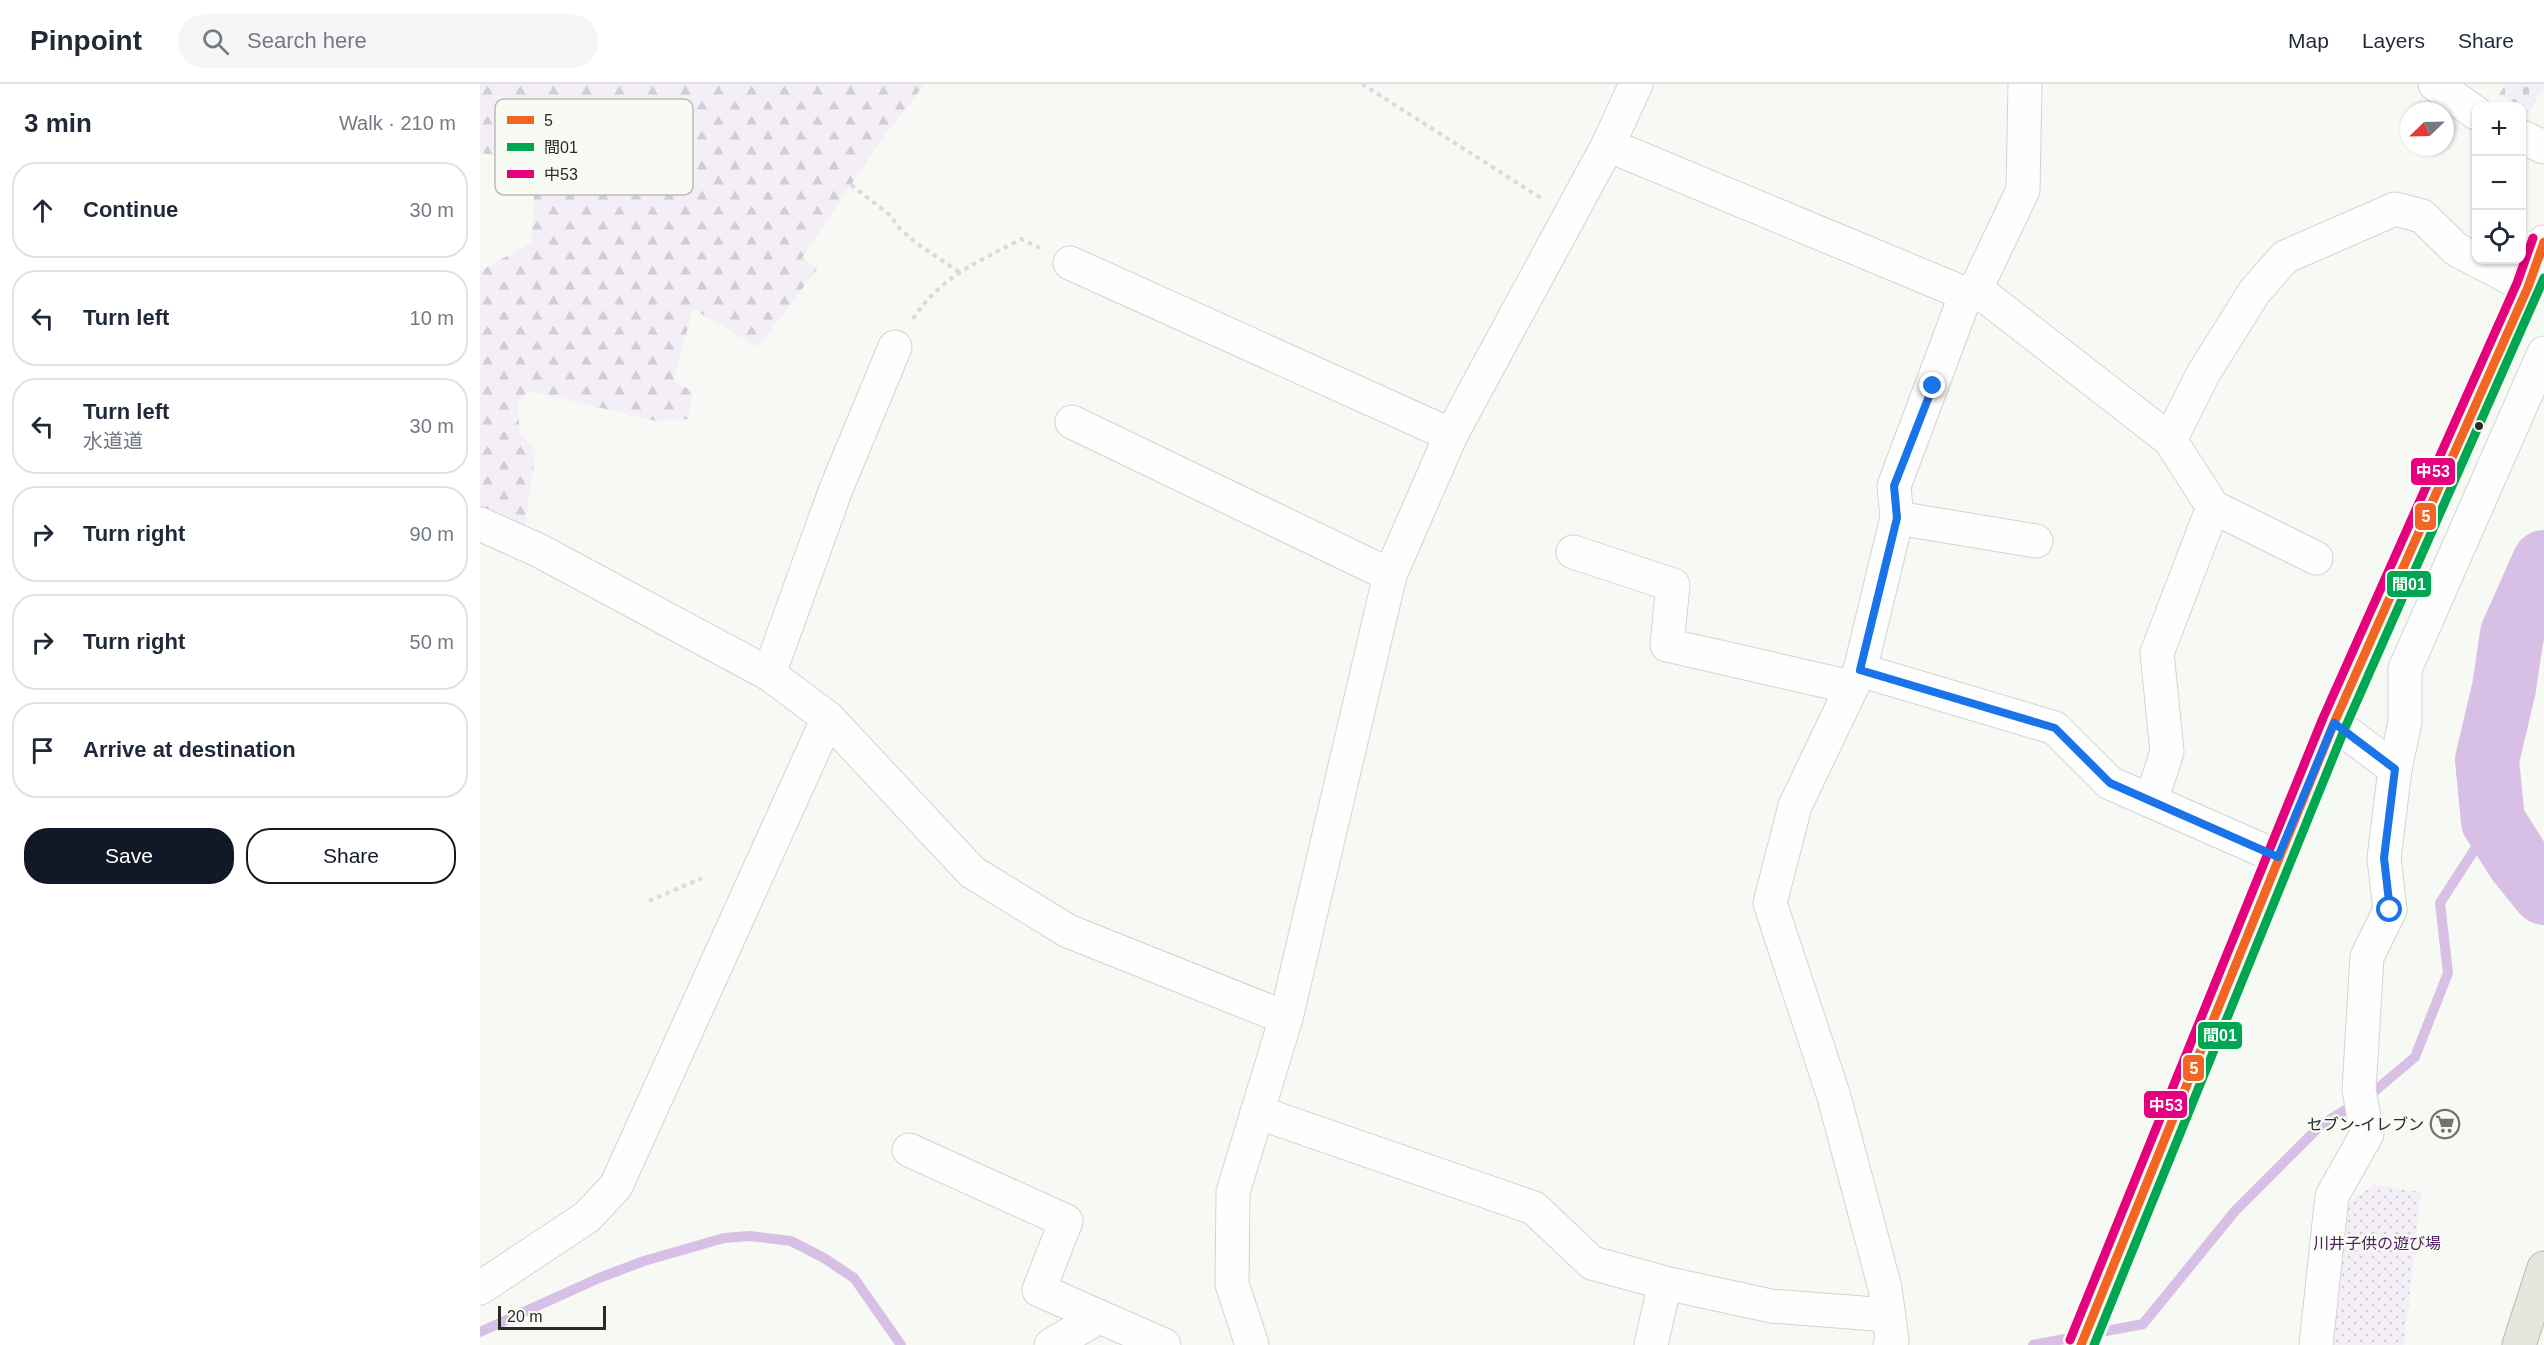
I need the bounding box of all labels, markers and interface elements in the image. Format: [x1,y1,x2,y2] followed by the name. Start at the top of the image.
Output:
[178,14,598,68] search box
[30,25,142,56] text: Pinpoint
[199,25,232,58] icon: search
[247,28,367,53] text: Search here
[2288,29,2329,52] text: Map
[2362,29,2425,52] text: Layers
[2458,29,2514,52] text: Share
[495,99,693,195] legend
[2400,102,2454,156] north arrow
[2472,102,2526,264] map controls
[2472,102,2526,156] button: +
[24,108,92,138] text: 3 min
[339,112,456,134] text: Walk · 210 m
[544,112,553,129] text: 5
[544,139,578,156] text: 間01
[2472,156,2526,210] button: −
[544,166,578,183] text: 中53
[26,194,59,227] icon: ahead
[83,197,178,222] text: Continue
[410,199,454,221] text: 30 m
[2472,210,2526,264] button: locate
[26,302,59,335] icon: left
[83,305,169,330] text: Turn left
[410,307,454,329] text: 10 m
[1919,372,1945,398] route end
[83,399,169,424] text: Turn left
[26,410,59,443] icon: left
[410,415,454,437] text: 30 m
[2473,420,2485,432] unlabelled marker
[83,430,143,452] text: 水道道
[2410,457,2456,486] line badge: 中53
[2416,463,2450,480] text: 中53
[2414,502,2437,531] line badge: 5
[2422,508,2431,525] text: 5
[26,518,59,551] icon: right
[83,521,185,546] text: Turn right
[410,523,454,545] text: 90 m
[2386,570,2432,598] line badge: 間01
[2392,576,2426,593] text: 間01
[26,626,59,659] icon: right
[83,629,185,654] text: Turn right
[410,631,454,653] text: 50 m
[26,734,59,767] icon: arrive
[83,737,296,762] text: Arrive at destination
[24,828,234,884] button: Save
[246,828,456,884] button: Share
[2376,896,2402,922] route start
[2197,1021,2243,1050] line badge: 間01
[2203,1027,2237,1044] text: 間01
[2182,1054,2205,1082] line badge: 5
[2190,1060,2199,1077] text: 5
[2143,1090,2188,1119] line badge: 中53
[2149,1097,2183,1114] text: 中53
[2429,1108,2461,1140] supermarket icon: セブン-イレブン
[2307,1116,2424,1133] place label: セブン-イレブン
[2313,1235,2441,1252] park label: 川井子供の遊び場
[498,1303,606,1330] scale bar
[507,1308,543,1325] text: 20 m

